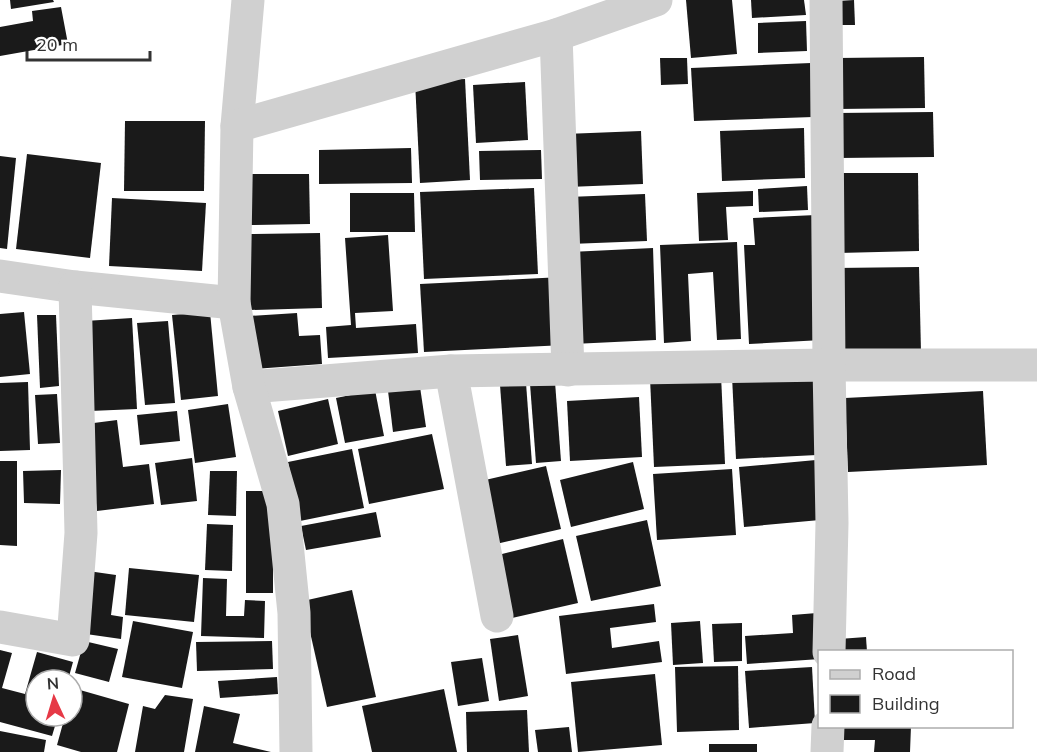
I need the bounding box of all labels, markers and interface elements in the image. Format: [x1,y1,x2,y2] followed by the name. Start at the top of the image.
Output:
[27,24,150,62] scale bar
[36,33,78,56] text: 20 m
[818,650,1013,728] legend
[872,662,916,685] text: Road
[24,668,84,728] north arrow
[46,673,60,693] text: N
[872,692,940,715] text: Building

